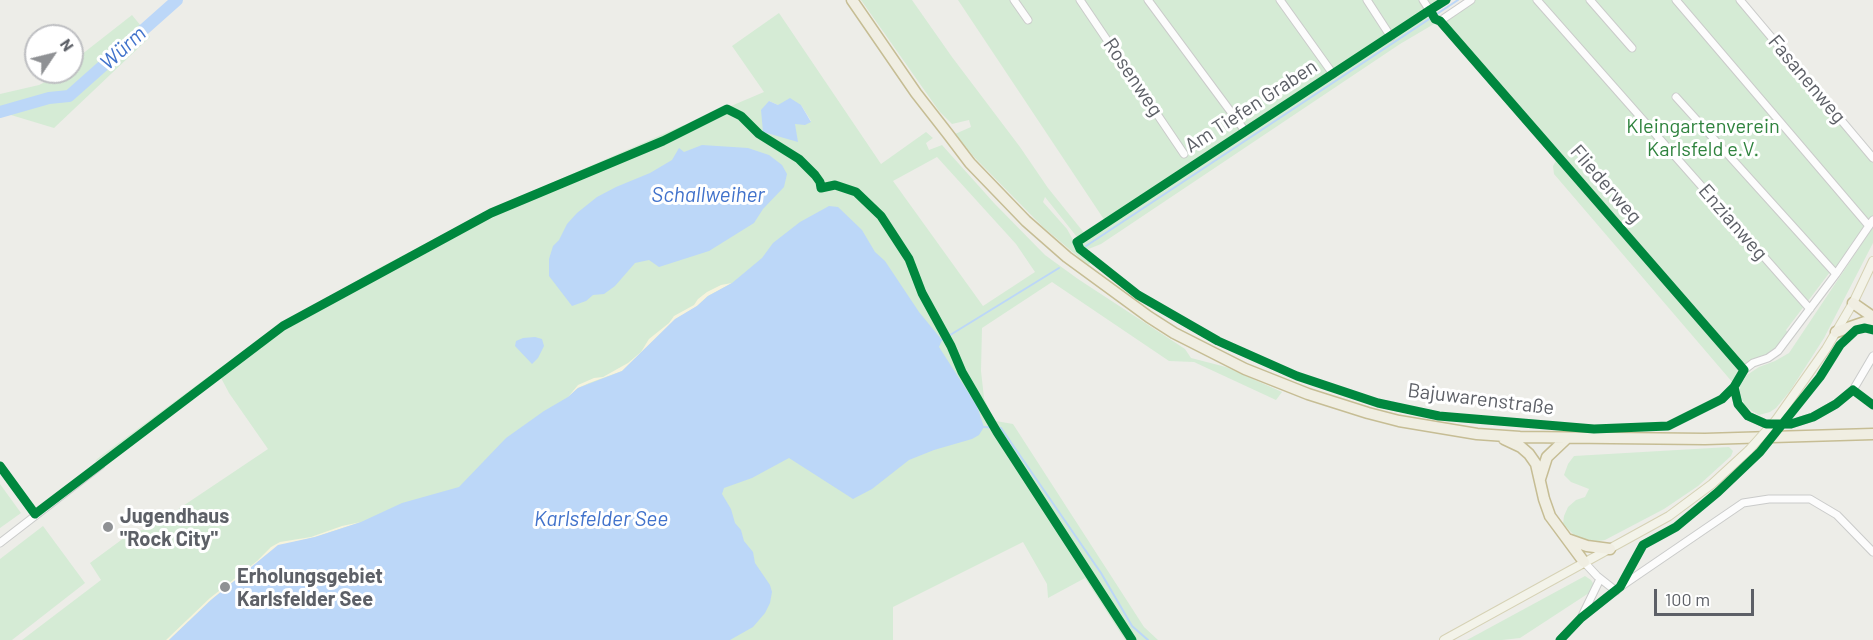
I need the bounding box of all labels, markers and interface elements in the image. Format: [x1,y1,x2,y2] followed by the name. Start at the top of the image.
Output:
[95,21,151,75] water label: Würm
[24,24,84,84] north arrow
[1763,30,1851,128] street label: Fasanenweg
[1098,33,1168,121] street label: Rosenweg
[57,35,78,54] text: N
[1180,54,1322,158] street label: Am Tiefen Graben
[1626,114,1780,161] park label: Kleingartenverein Karlsfeld e.V.
[1565,140,1647,228] street label: Fliederweg
[1693,179,1773,265] street label: Enzianweg
[651,182,765,208] water label: Schallweiher
[1406,378,1556,420] street label: Bajuwarenstraße
[120,504,229,551] place label: Jugendhaus "Rock City"
[534,506,668,532] water label: Karlsfelder See
[101,520,115,534] marker: Jugendhaus "Rock City"
[237,564,383,611] place label: Erholungsgebiet Karlsfelder See
[1657,577,1758,615] scale bar
[218,580,232,594] marker: Erholungsgebiet Karlsfelder See
[1665,588,1710,610] text: 100 m

